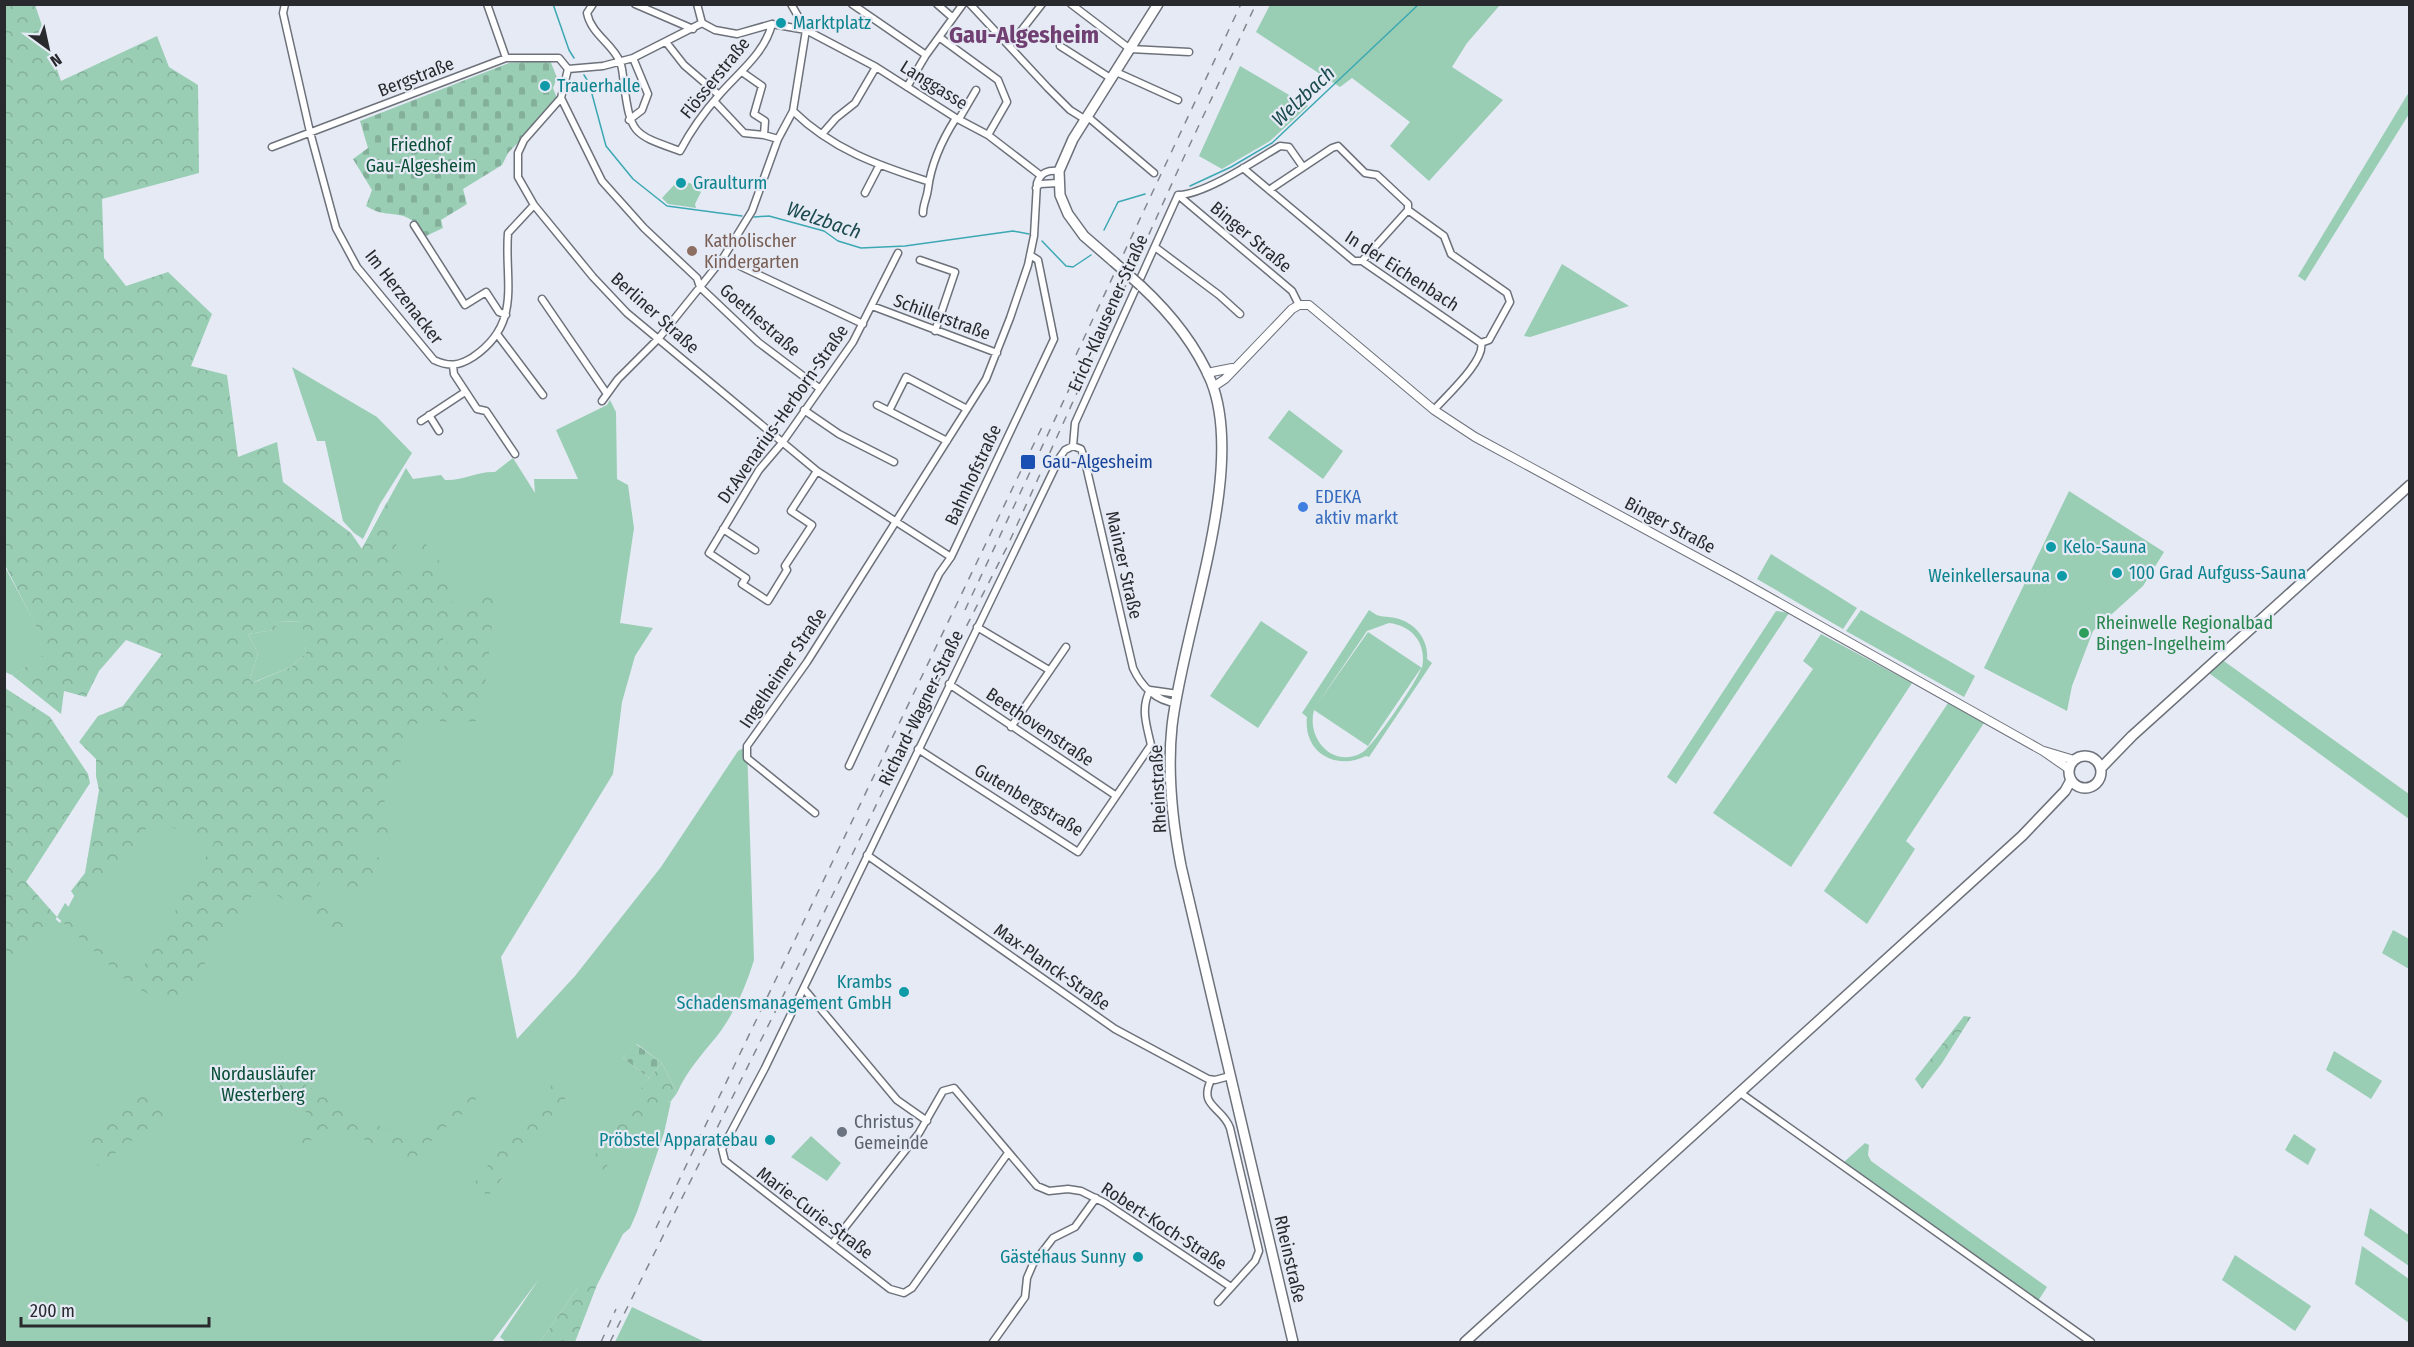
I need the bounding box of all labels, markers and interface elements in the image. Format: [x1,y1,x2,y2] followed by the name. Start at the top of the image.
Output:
[793,12,871,34] place label: Marktplatz
[774,16,788,30] marker: Marktplatz
[18,18,78,78] north arrow
[949,21,1099,49] district label: Gau-Algesheim
[675,33,755,123] street label: Flösserstraße
[47,50,65,71] text: N
[375,52,457,102] street label: Bergstraße
[896,56,972,114] street label: Langgasse
[1267,61,1339,131] water label: Welzbach
[557,75,640,97] place label: Trauerhalle
[538,79,552,93] marker: Trauerhalle
[366,134,476,177] park label: Friedhof Gau-Algesheim
[693,172,767,194] place label: Graulturm
[674,176,688,190] marker: Graulturm
[784,196,864,244] water label: Welzbach
[1206,197,1296,277] street label: Binger Straße
[1341,226,1463,316] street label: In der Eichenbach
[704,230,799,273] place label: Katholischer Kindergarten
[1063,231,1153,395] street label: Erich-Klausener-Straße
[685,244,699,258] marker: Katholischer Kindergarten
[360,245,448,349] street label: Im Herzenacker
[606,268,704,358] street label: Berliner Straße
[715,279,805,361] street label: Goethestraße
[890,289,994,345] street label: Schillerstraße
[713,320,853,507] street label: Dr.Avenarius-Herborn-Straße
[940,421,1006,529] street label: Bahnhofstraße
[1042,451,1153,473] place label: Gau-Algesheim
[1019,453,1037,471] marker: Gau-Algesheim
[1315,486,1398,529] place label: EDEKA aktiv markt
[1621,492,1719,558] street label: Binger Straße
[1296,500,1310,514] marker: EDEKA aktiv markt
[1101,509,1147,621] street label: Mainzer Straße
[2063,536,2147,558] place label: Kelo-Sauna
[2044,540,2058,554] marker: Kelo-Sauna
[2129,562,2306,584] place label: 100 Grad Aufguss-Sauna
[1928,565,2050,587] place label: Weinkellersauna
[2110,566,2124,580] marker: 100 Grad Aufguss-Sauna
[2055,569,2069,583] marker: Weinkellersauna
[735,604,831,732] street label: Ingelheimer Straße
[2096,612,2273,655] place label: Rheinwelle Regionalbad Bingen-Ingelheim
[2077,626,2091,640] marker: Rheinwelle Regionalbad Bingen-Ingelheim
[874,627,968,789] street label: Richard-Wagner-Straße
[982,683,1098,771] street label: Beethovenstraße
[1145,744,1171,834] street label: Rheinstraße
[971,759,1088,841] street label: Gutenbergstraße
[990,919,1114,1015] street label: Max-Planck-Straße
[677,971,892,1014] place label: Krambs Schadensmanagement GmbH
[897,985,911,999] marker: Krambs Schadensmanagement GmbH
[210,1063,316,1106] park label: Nordausläufer Westerberg
[854,1111,929,1154] place label: Christus Gemeinde
[835,1125,849,1139] marker: Christus Gemeinde
[599,1129,758,1151] place label: Pröbstel Apparatebau
[763,1133,777,1147] marker: Pröbstel Apparatebau
[753,1162,878,1264] street label: Marie-Curie-Straße
[1097,1177,1231,1275] street label: Robert-Koch-Straße
[1269,1213,1311,1305] street label: Rheinstraße
[1000,1246,1126,1268] place label: Gästehaus Sunny
[1131,1250,1145,1264] marker: Gästehaus Sunny
[21,1290,208,1328] scale bar
[30,1300,75,1322] text: 200 m

